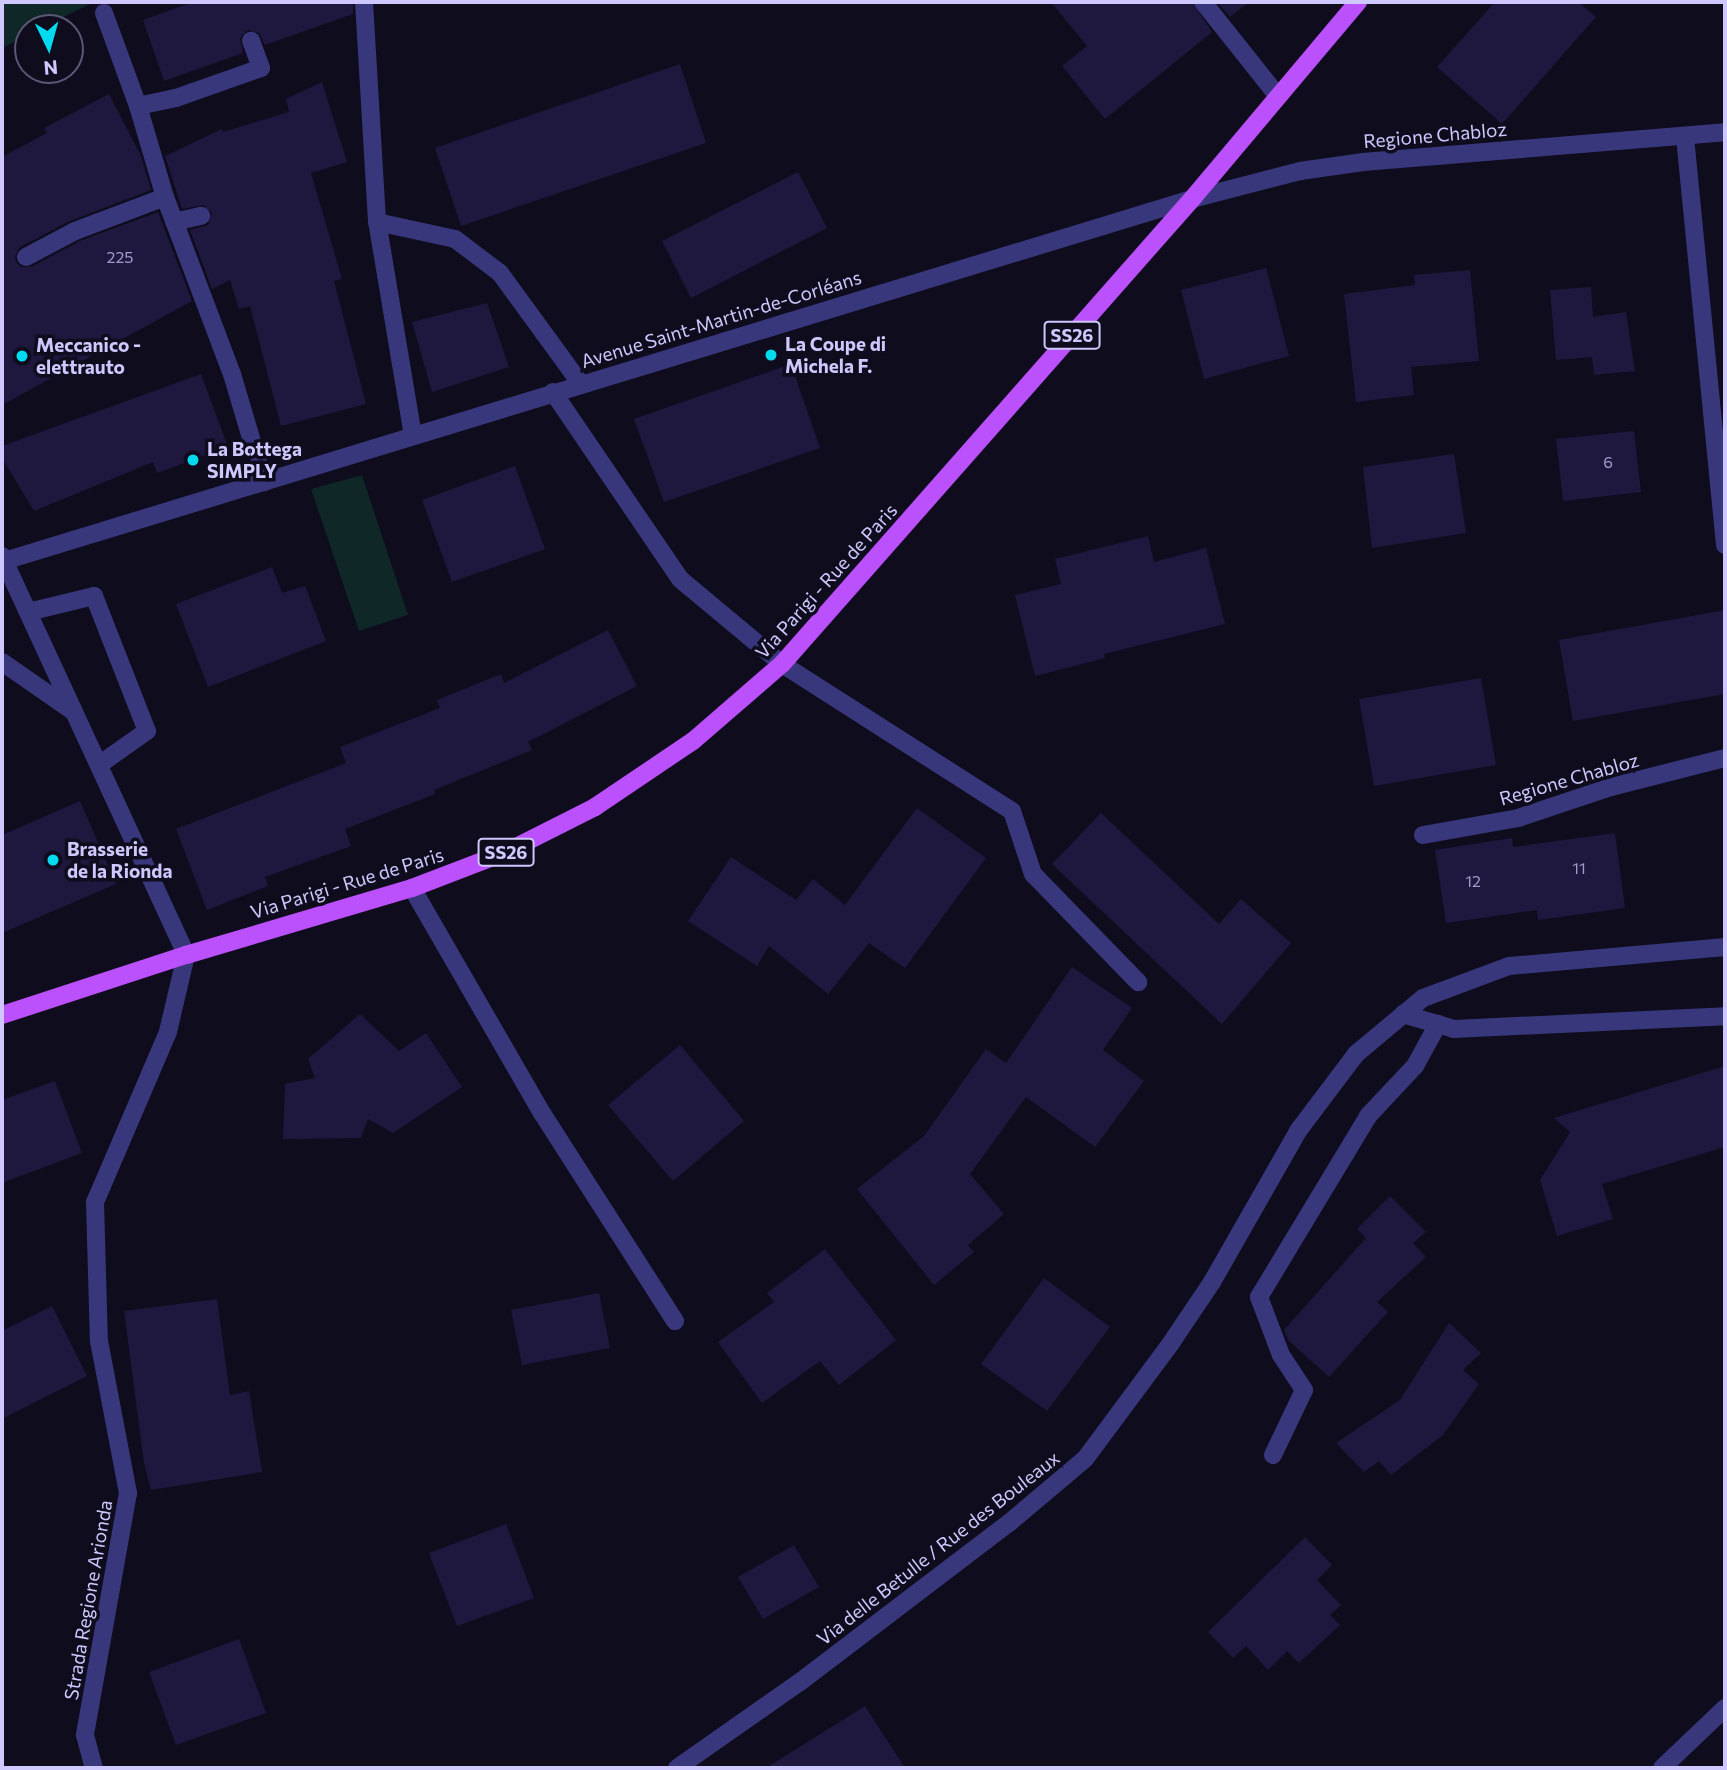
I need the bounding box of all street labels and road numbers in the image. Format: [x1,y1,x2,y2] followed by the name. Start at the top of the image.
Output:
[1362,117,1508,153] street label: Regione Chabloz
[578,265,864,373] street label: Avenue Saint-Martin-de-Corléans
[1042,320,1102,349] road number: SS26
[750,499,902,663] street label: Via Parigi - Rue de Paris
[1497,748,1641,810] street label: Regione Chabloz
[476,838,536,866] road number: SS26
[248,843,446,923] street label: Via Parigi - Rue de Paris
[812,1446,1064,1650] street label: Via delle Betulle / Rue des Bouleaux
[59,1498,117,1702] street label: Strada Regione Arionda

